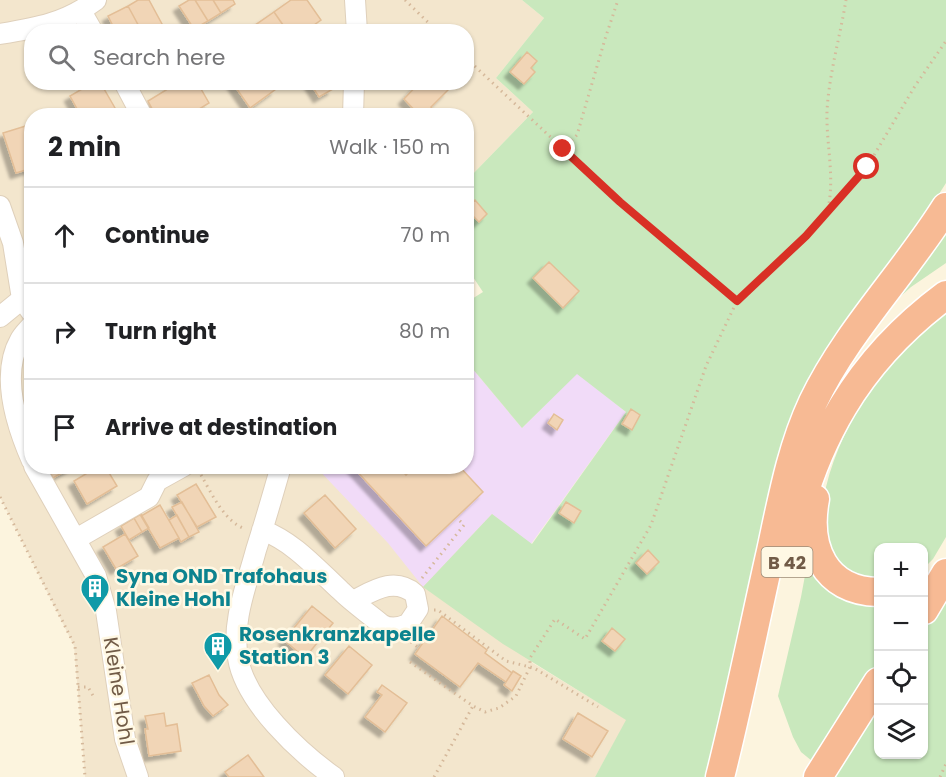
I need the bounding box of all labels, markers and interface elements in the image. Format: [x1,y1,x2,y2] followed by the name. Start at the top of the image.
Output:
[24,24,474,90] search box
[45,41,78,74] icon: search
[93,42,226,73] text: Search here
[48,129,121,165] text: 2 min
[329,133,450,161] text: Walk · 150 m
[549,135,575,161] route end
[853,153,879,179] route start
[48,219,81,252] icon: ahead
[105,220,209,251] text: Continue
[401,221,450,249] text: 70 m
[48,315,81,348] icon: right
[105,316,216,347] text: Turn right
[399,317,450,345] text: 80 m
[48,411,81,444] icon: arrive
[105,412,337,443] text: Arrive at destination
[874,543,928,759] map controls
[874,543,928,597] button: +
[762,547,812,577] road number: B 42
[116,562,327,613] place label: Syna OND Trafohaus Kleine Hohl
[79,572,111,614] building icon: Syna OND Trafohaus Kleine Hohl
[874,597,928,651] button: −
[239,620,436,671] place label: Rosenkranzkapelle Station 3
[202,630,234,672] building icon: Rosenkranzkapelle Station 3
[97,635,141,747] street label: Kleine Hohl
[874,651,928,705] button: locate
[874,705,928,759] button: layers

